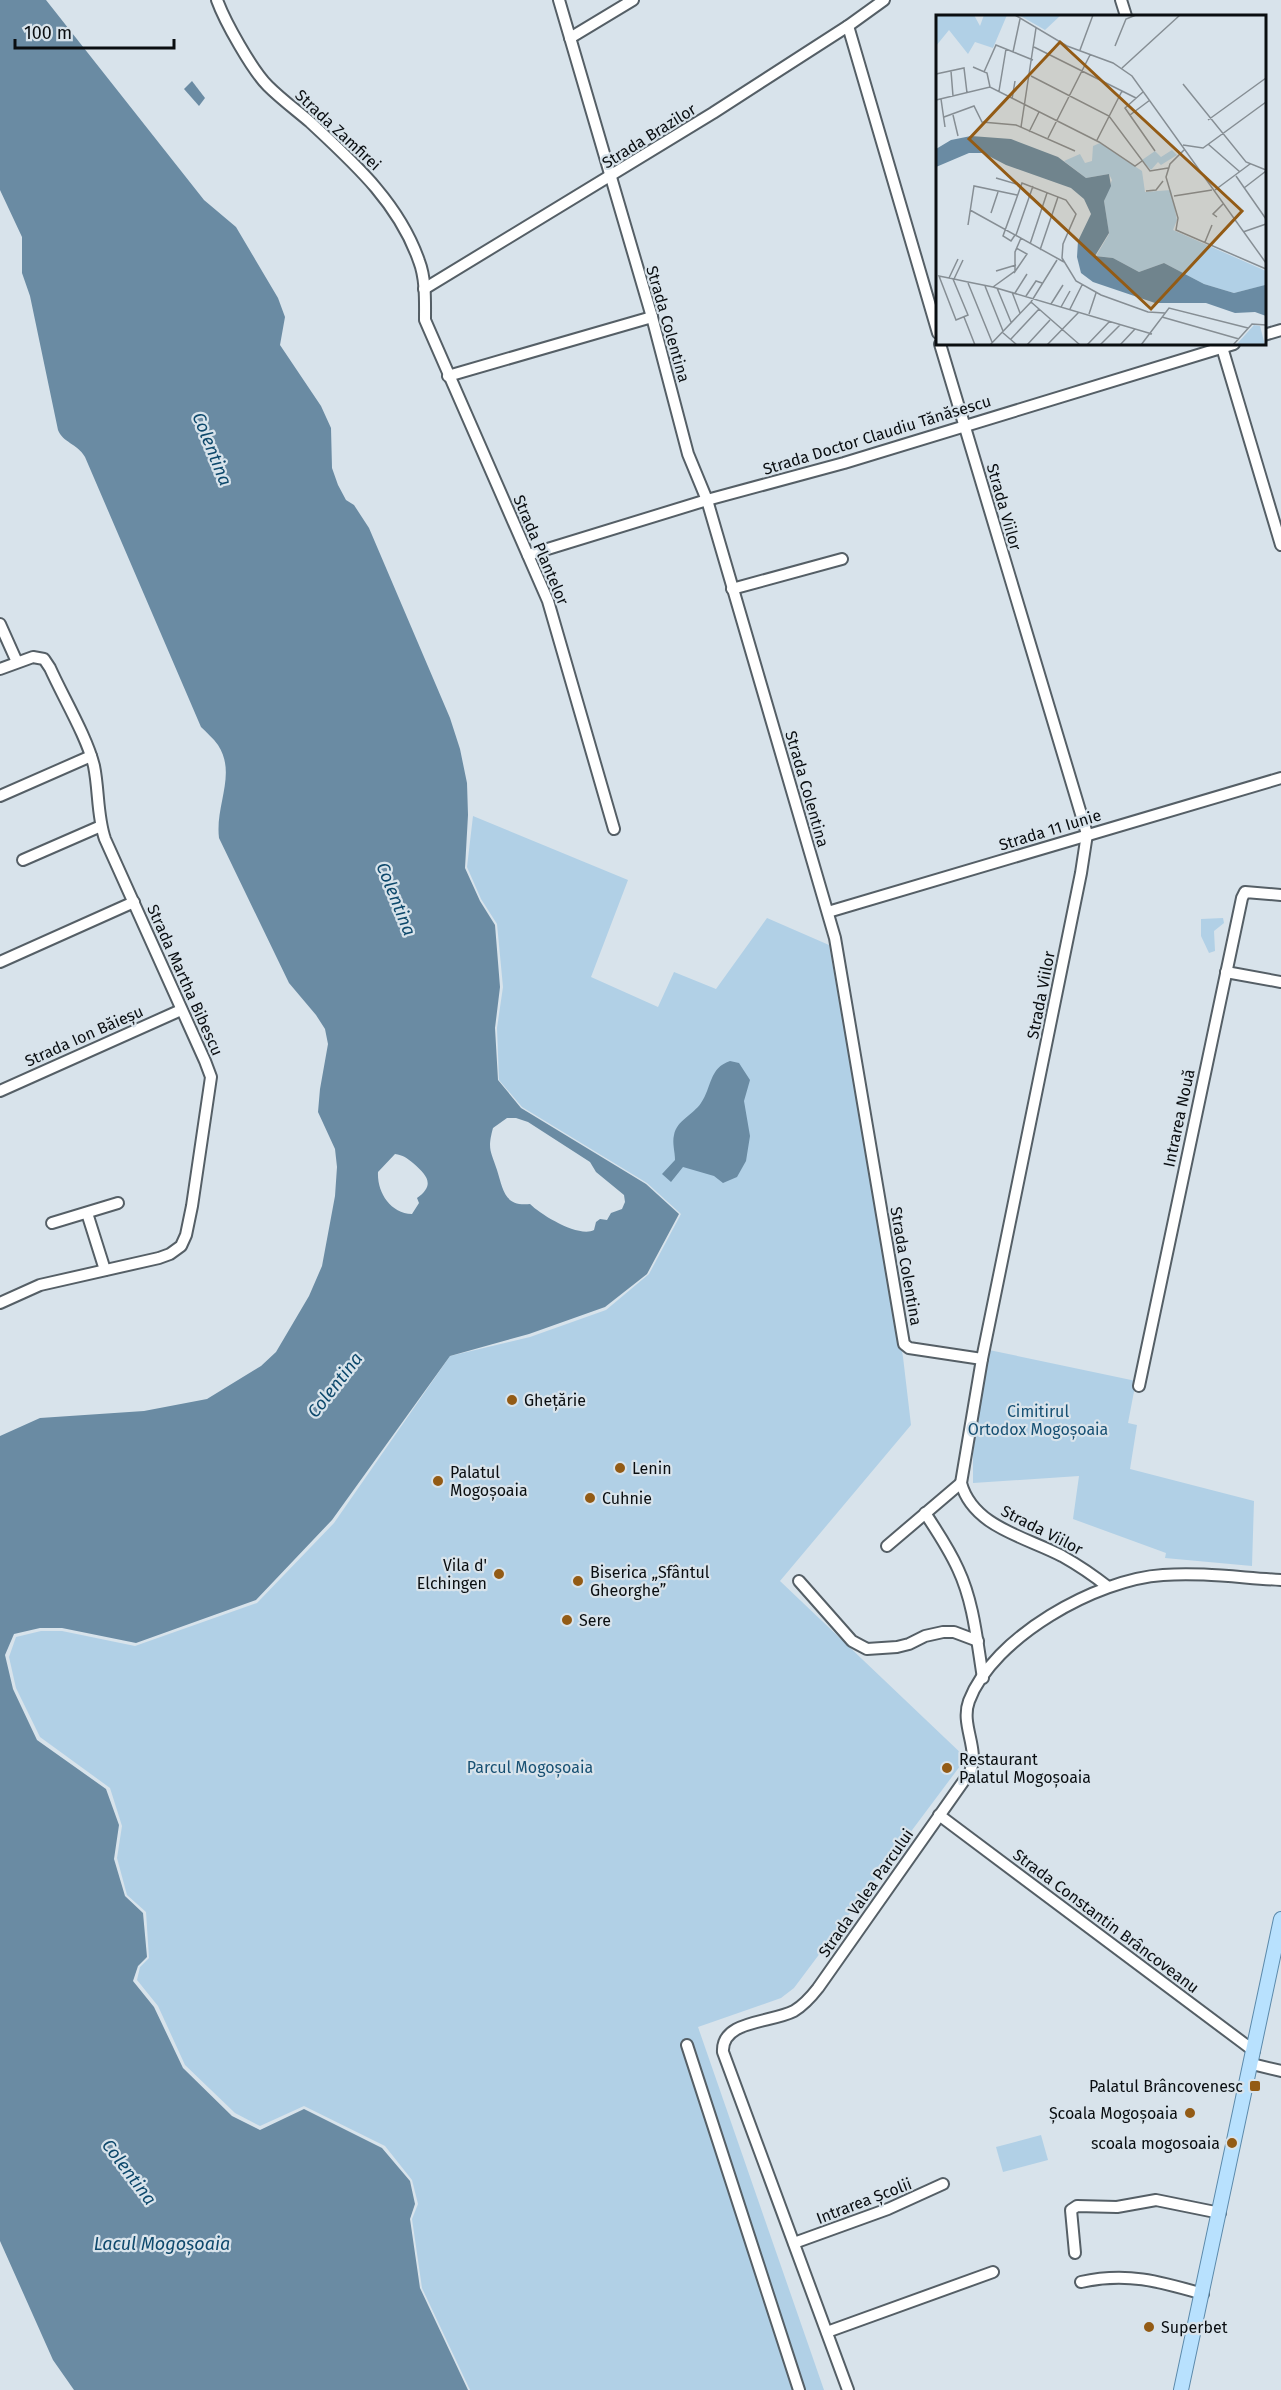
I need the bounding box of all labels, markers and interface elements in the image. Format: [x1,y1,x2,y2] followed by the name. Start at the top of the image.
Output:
[15,12,174,50] scale bar
[936,15,1266,345] inset map
[24,22,72,44] text: 100 m
[291,86,385,174] street label: Strada Zamfirei
[599,99,700,172] street label: Strada Brazilor
[642,264,694,384] street label: Strada Colentina
[761,391,993,479] street label: Strada Doctor Claudiu Tănăsescu
[187,409,237,489] water label: Colentina
[983,461,1026,553] street label: Strada Viilor
[509,492,573,609] street label: Strada Plantelor
[781,729,833,849] street label: Strada Colentina
[997,805,1103,855] street label: Strada 11 Iunie
[371,859,421,939] water label: Colentina
[143,901,227,1059] street label: Strada Martha Bibescu
[1023,949,1059,1041] street label: Strada Viilor
[22,1001,146,1072] street label: Strada Ion Băieșu
[1159,1067,1199,1169] street label: Intrarea Nouă
[886,1205,926,1327] street label: Strada Colentina
[303,1348,367,1422] water label: Colentina
[524,1391,586,1411] place label: Ghețărie
[505,1393,519,1407] marker: Ghețărie
[968,1402,1108,1440] park label: Cimitirul Ortodox Mogoșoaia
[632,1459,672,1478] place label: Lenin
[613,1461,627,1475] marker: Lenin
[450,1463,528,1501] place label: Palatul Mogoșoaia
[431,1474,445,1488] marker: Palatul Mogoșoaia
[602,1489,652,1508] place label: Cuhnie
[583,1491,597,1505] marker: Cuhnie
[998,1501,1087,1559] street label: Strada Viilor
[417,1556,487,1593] place label: Vila d' Elchingen
[590,1563,710,1600] place label: Biserica „Sfântul Gheorghe”
[492,1567,506,1581] marker: Vila d' Elchingen
[571,1574,585,1588] marker: Biserica „Sfântul Gheorghe”
[579,1611,611,1630] place label: Sere
[560,1613,574,1627] marker: Sere
[959,1750,1091,1788] place label: Restaurant Palatul Mogoșoaia
[467,1758,593,1778] park label: Parcul Mogoșoaia
[940,1761,954,1775] marker: Restaurant Palatul Mogoșoaia
[815,1825,917,1961] street label: Strada Valea Parcului
[1009,1845,1203,1997] street label: Strada Constantin Brâncoveanu
[1089,2077,1243,2096] place label: Palatul Brâncovenesc
[1248,2079,1262,2093] marker: Palatul Brâncovenesc
[1049,2104,1178,2124] place label: Școala Mogoșoaia
[1183,2106,1197,2120] marker: Școala Mogoșoaia
[1091,2134,1220,2153] place label: scoala mogosoaia
[97,2135,161,2209] water label: Colentina
[1225,2136,1239,2150] marker: scoala mogosoaia
[814,2174,915,2229] street label: Intrarea Școlii
[94,2233,230,2256] water label: Lacul Mogoșoaia
[1161,2318,1228,2337] place label: Superbet
[1142,2320,1156,2334] marker: Superbet

